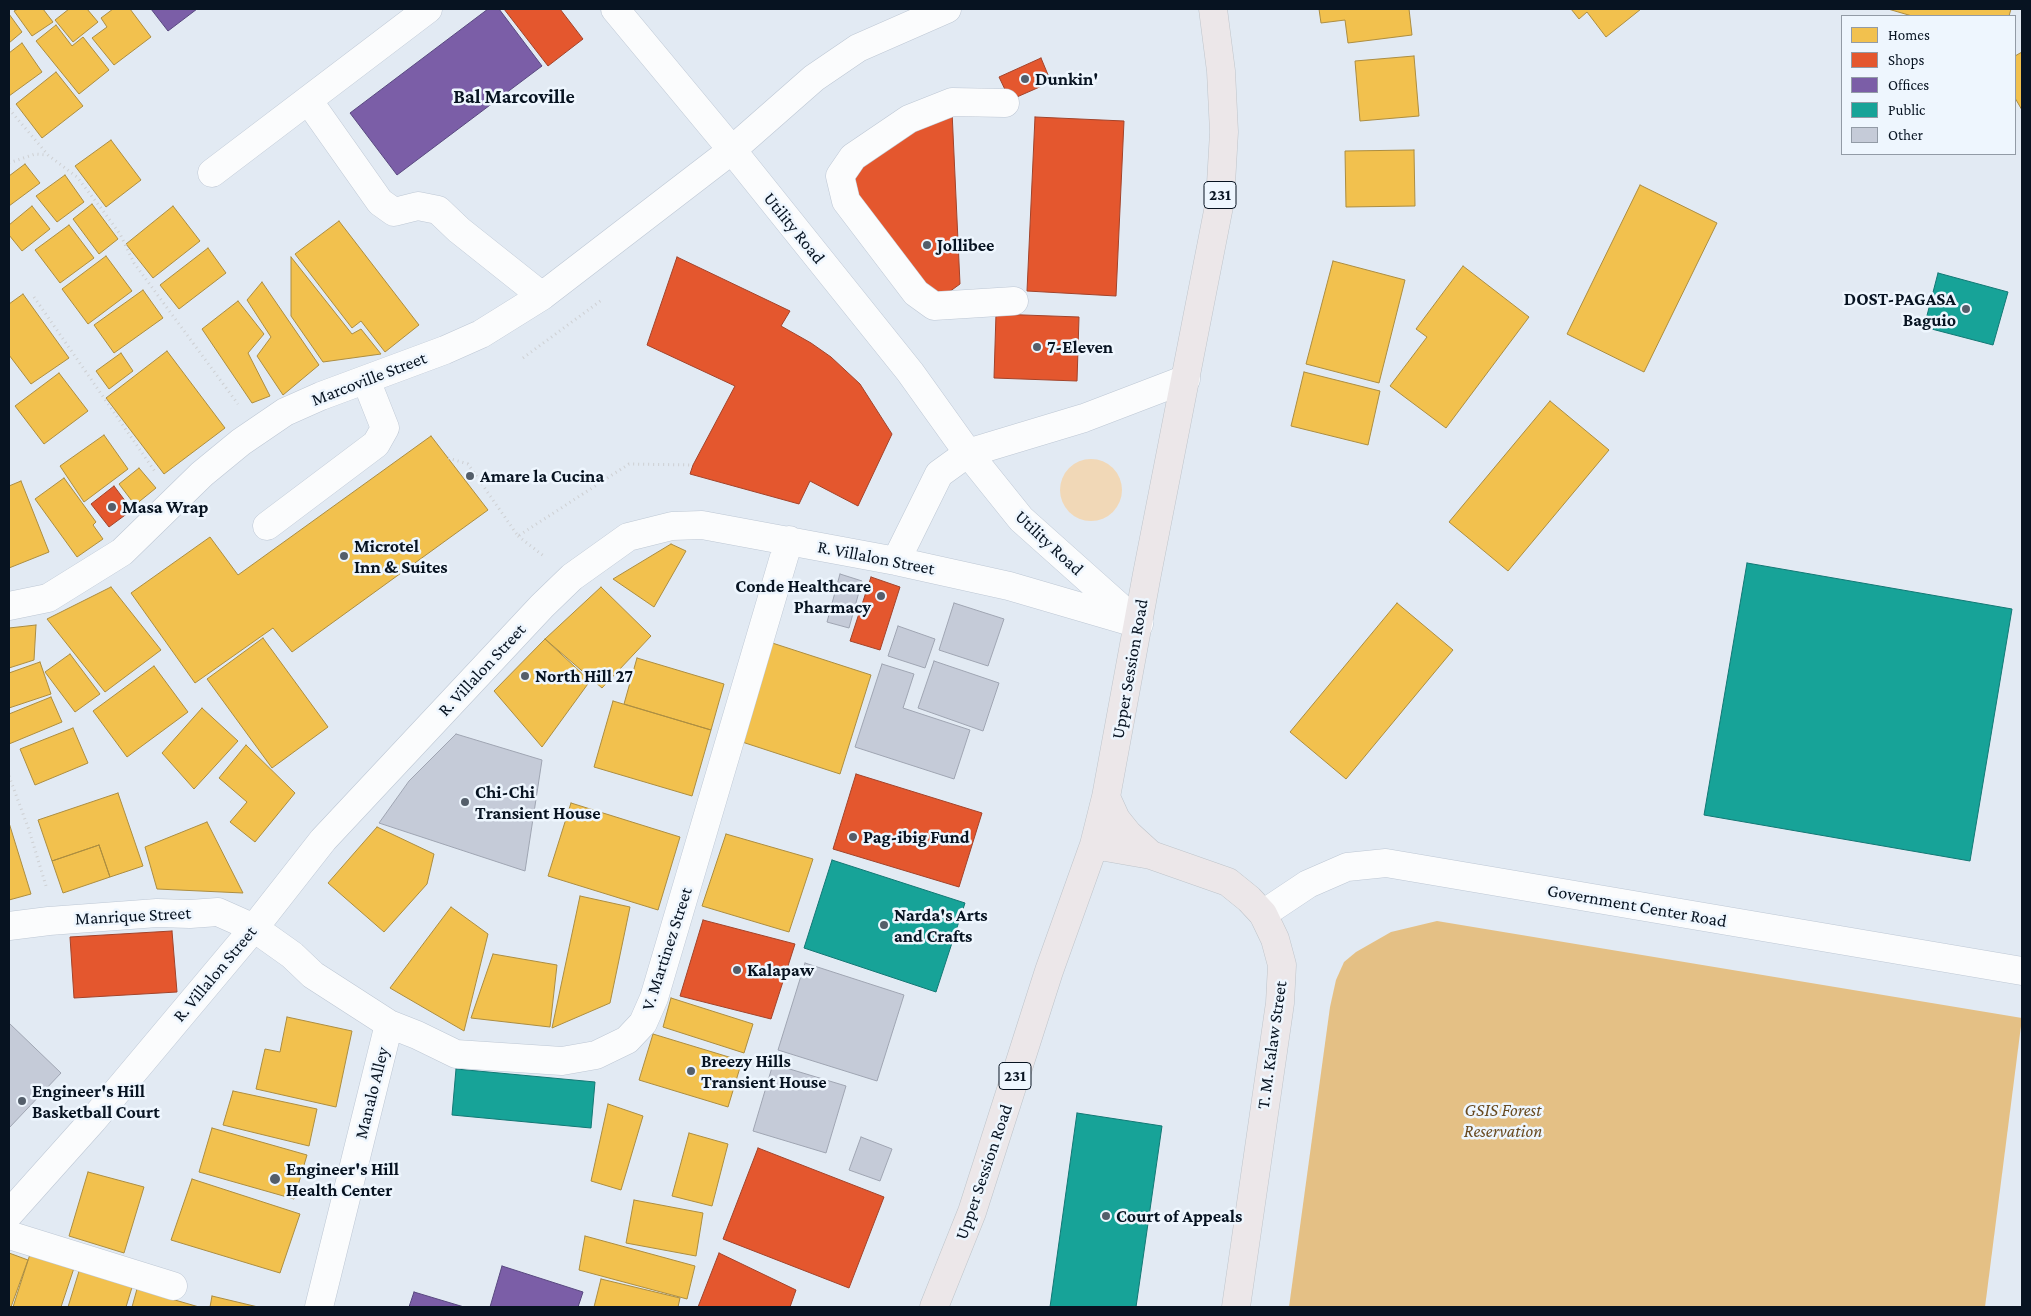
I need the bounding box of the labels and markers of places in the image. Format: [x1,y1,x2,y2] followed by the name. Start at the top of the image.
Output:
[1035,68,1098,90] place label: Dunkin'
[1019,73,1031,85] marker: Dunkin'
[937,234,994,256] place label: Jollibee
[921,239,933,251] marker: Jollibee
[1844,288,1956,330] place label: DOST-PAGASA Baguio
[1960,303,1972,315] marker: DOST-PAGASA Baguio
[1047,336,1113,358] place label: 7-Eleven
[1031,341,1043,353] marker: 7-Eleven
[480,465,604,487] place label: Amare la Cucina
[464,470,476,482] marker: Amare la Cucina
[122,496,208,518] place label: Masa Wrap
[106,501,118,513] marker: Masa Wrap
[354,535,448,578] place label: Microtel Inn & Suites
[338,550,350,562] marker: Microtel Inn & Suites
[735,575,871,618] place label: Conde Healthcare Pharmacy
[875,590,887,602] marker: Conde Healthcare Pharmacy
[535,665,633,687] place label: North Hill 27
[519,670,531,682] marker: North Hill 27
[475,781,601,824] place label: Chi-Chi Transient House
[459,796,471,808] marker: Chi-Chi Transient House
[863,826,970,848] place label: Pag-ibig Fund
[847,831,859,843] marker: Pag-ibig Fund
[894,904,988,946] place label: Narda's Arts and Crafts
[878,919,890,931] marker: Narda's Arts and Crafts
[747,959,814,981] place label: Kalapaw
[731,964,743,976] marker: Kalapaw
[701,1050,827,1092] place label: Breezy Hills Transient House
[685,1065,697,1077] marker: Breezy Hills Transient House
[32,1080,160,1122] place label: Engineer's Hill Basketball Court
[16,1095,28,1107] marker: Engineer's Hill Basketball Court
[286,1158,399,1200] place label: Engineer's Hill Health Center
[268,1172,282,1186] marker: Engineer's Hill Health Center
[1116,1205,1242,1227] place label: Court of Appeals
[1100,1210,1112,1222] marker: Court of Appeals

